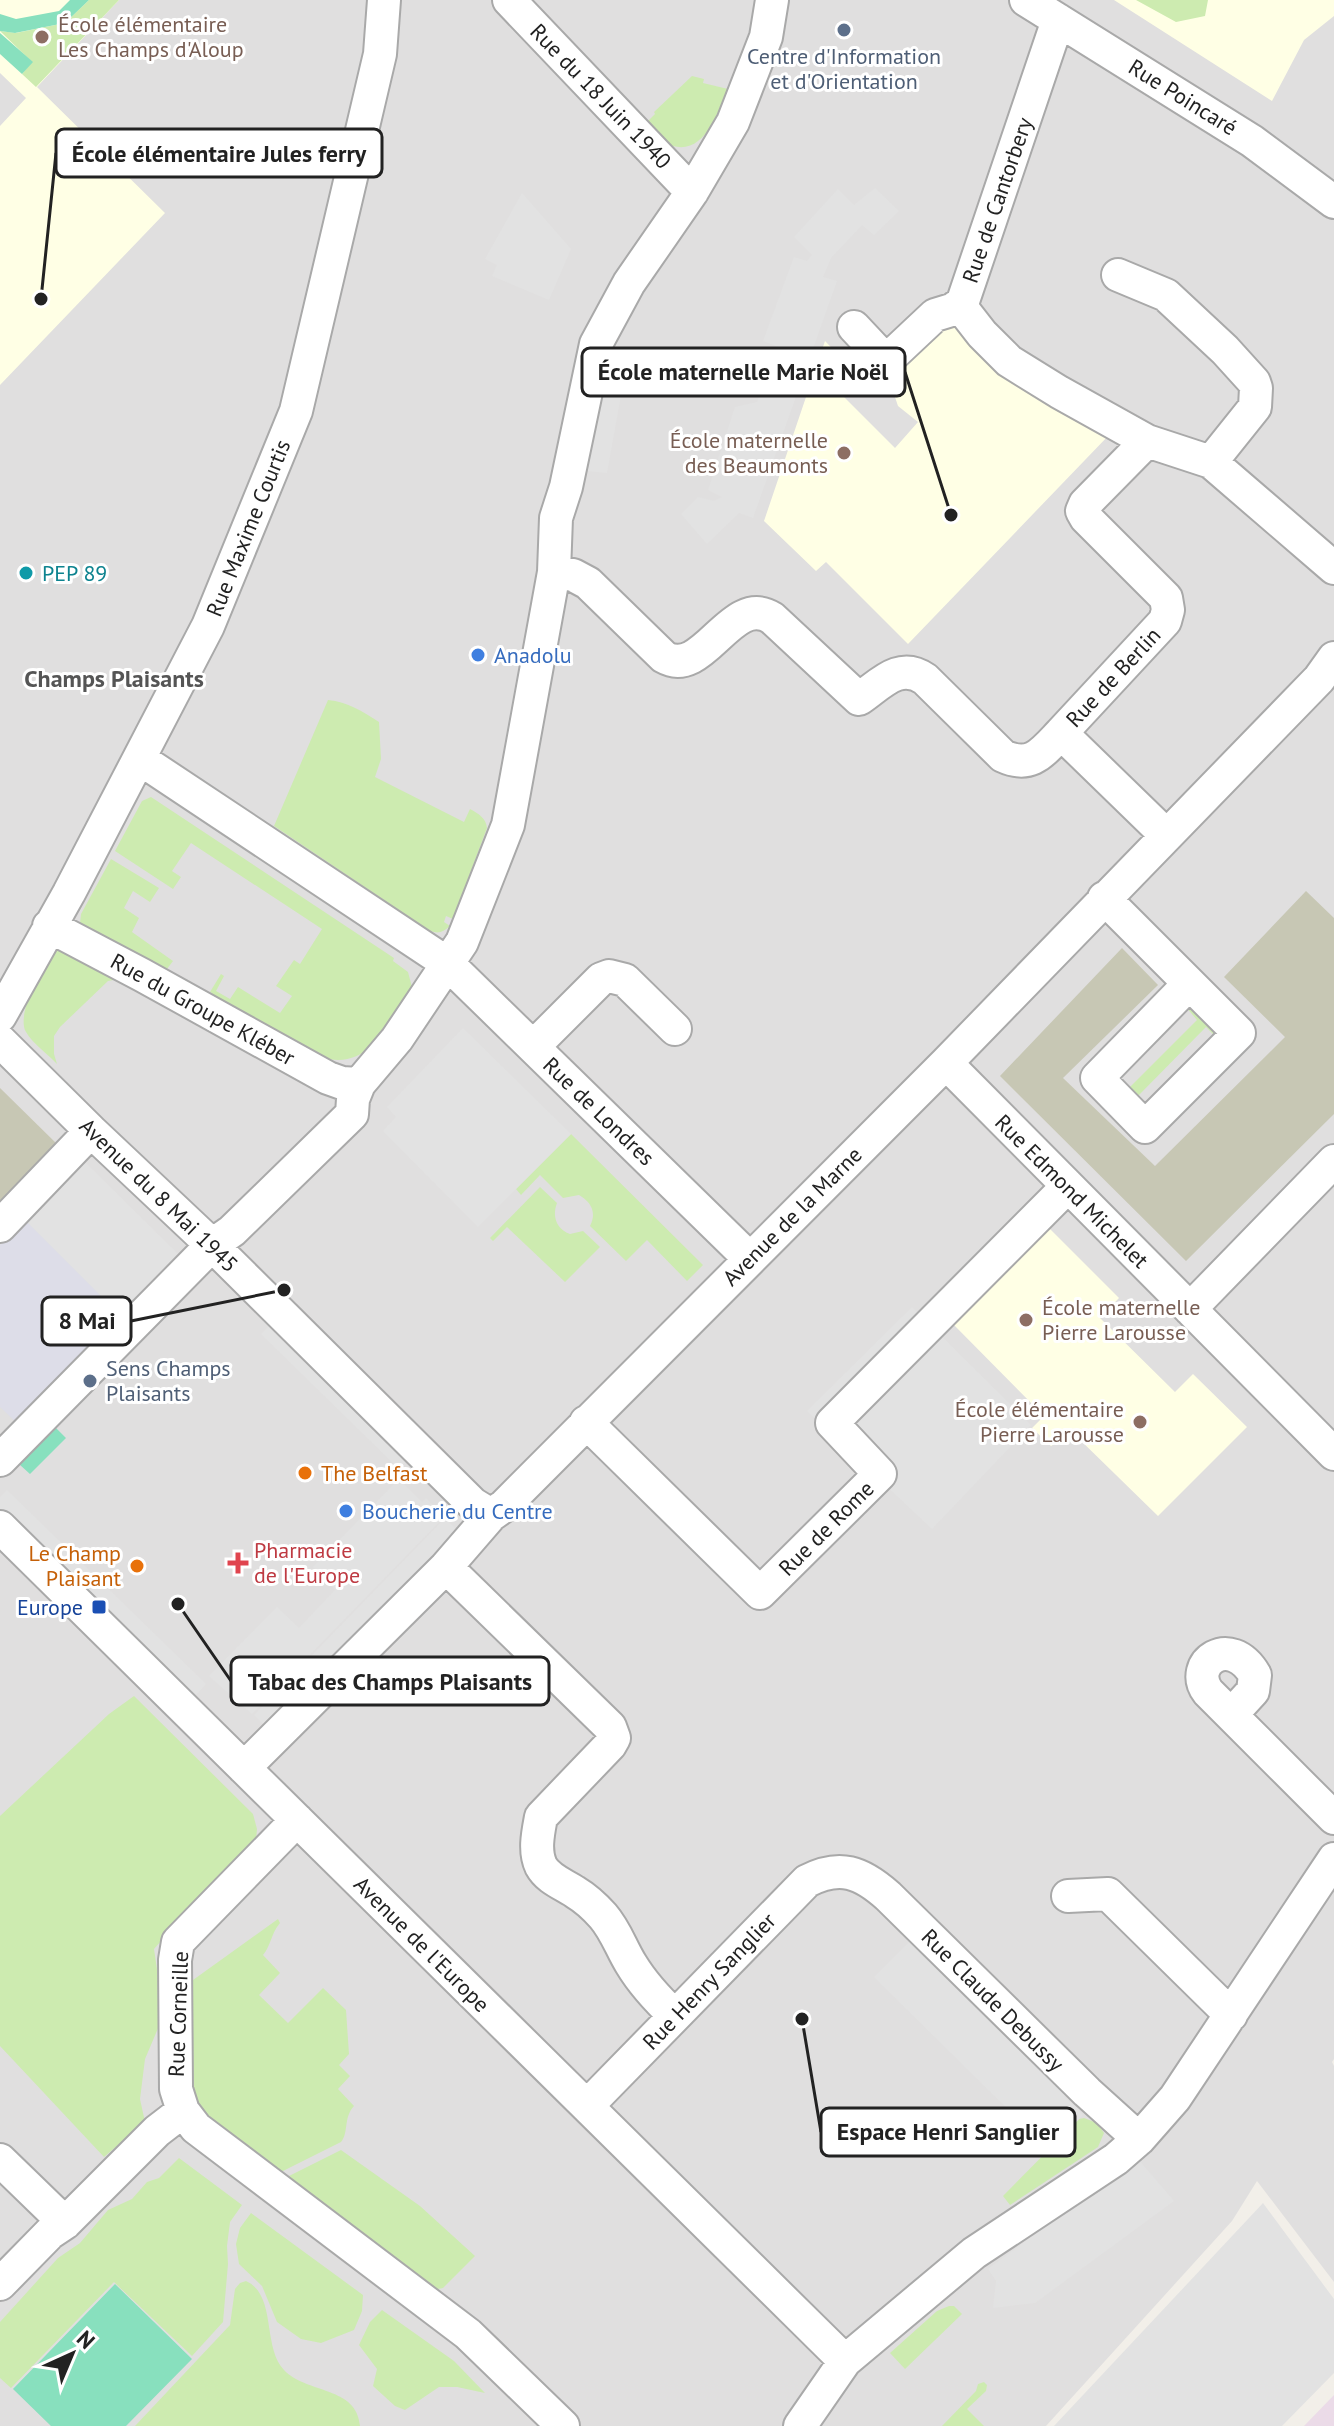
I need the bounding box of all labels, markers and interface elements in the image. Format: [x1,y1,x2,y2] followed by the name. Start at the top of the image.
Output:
[58,10,244,63] place label: École élémentaire Les Champs d'Aloup
[525,17,677,175] street label: Rue du 18 Juin 1940
[835,21,853,39] marker: Centre d'Information et d'Orientation
[33,28,51,46] marker: École élémentaire Les Champs d'Aloup
[747,42,941,95] place label: Centre d'Information et d'Orientation
[1124,53,1242,141] street label: Rue Poincaré
[956,113,1039,286] street label: Rue de Cantorbery
[56,129,382,177] callout: École élémentaire Jules ferry
[72,138,367,169] text: École élémentaire Jules ferry
[582,348,905,396] callout: École maternelle Marie Noël
[598,356,889,387] text: École maternelle Marie Noël
[670,426,828,479] place label: École maternelle des Beaumonts
[200,435,296,621] street label: Rue Maxime Courtis
[835,444,853,462] marker: École maternelle des Beaumonts
[42,559,107,587] place label: PEP 89
[17,564,35,582] marker: PEP 89
[1060,621,1166,733] street label: Rue de Berlin
[494,641,572,669] place label: Anadolu
[469,646,487,664] marker: Anadolu
[24,663,204,694] district label: Champs Plaisants
[106,947,301,1072] street label: Rue du Groupe Kléber
[537,1051,661,1171] street label: Rue de Londres
[989,1108,1155,1274] street label: Rue Edmond Michelet
[74,1112,244,1278] street label: Avenue du 8 Mai 1945
[716,1140,868,1292] street label: Avenue de la Marne
[1042,1293,1200,1346] place label: École maternelle Pierre Larousse
[42,1297,131,1345] callout: 8 Mai
[58,1305,116,1336] text: 8 Mai
[1017,1311,1035,1329] marker: École maternelle Pierre Larousse
[106,1354,231,1407] place label: Sens Champs Plaisants
[81,1372,99,1390] marker: Sens Champs Plaisants
[955,1395,1124,1448] place label: École élémentaire Pierre Larousse
[1131,1413,1149,1431] marker: École élémentaire Pierre Larousse
[321,1459,428,1487] place label: The Belfast
[296,1464,314,1482] marker: The Belfast
[772,1474,880,1582] street label: Rue de Rome
[362,1497,553,1525] place label: Boucherie du Centre
[337,1502,355,1520] marker: Boucherie du Centre
[254,1536,360,1589] place label: Pharmacie de l'Europe
[29,1539,122,1592] place label: Le Champ Plaisant
[229,1554,247,1572] marker: Pharmacie de l'Europe
[128,1557,146,1575] marker: Le Champ Plaisant
[17,1593,83,1621] place label: Europe
[90,1598,108,1616] marker: Europe
[231,1657,549,1705] callout: Tabac des Champs Plaisants
[248,1666,532,1697] text: Tabac des Champs Plaisants
[348,1870,496,2018] street label: Avenue de l'Europe
[636,1906,782,2055] street label: Rue Henry Sanglier
[916,1923,1071,2078] street label: Rue Claude Debussy
[162,1951,194,2077] street label: Rue Corneille
[821,2108,1075,2156] callout: Espace Henri Sanglier
[837,2116,1060,2147] text: Espace Henri Sanglier
[32,2314,112,2394] north arrow
[71,2325,101,2355] text: N

